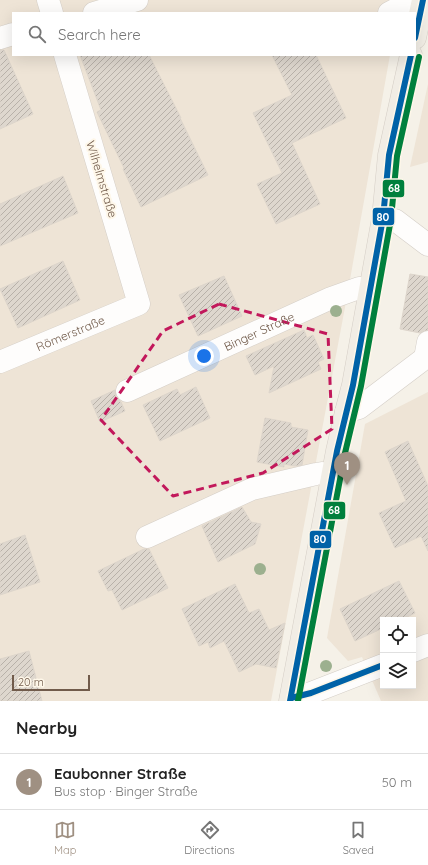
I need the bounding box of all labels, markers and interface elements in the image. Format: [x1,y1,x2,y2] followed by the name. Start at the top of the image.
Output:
[12,12,416,56] search box
[26,23,48,45] icon: search
[58,25,141,44] text: Search here
[83,139,121,220] street label: Wilhelmstraße
[382,179,405,198] line badge: 68
[388,181,400,195] text: 68
[372,207,395,226] line badge: 80
[377,210,390,224] text: 80
[221,308,297,353] street label: Binger Straße
[33,312,107,354] street label: Römerstraße
[194,346,214,366] your location
[334,452,360,485] pin: 1
[323,501,346,520] line badge: 68
[328,503,340,517] text: 68
[309,530,332,549] line badge: 80
[314,532,327,546] text: 80
[380,617,416,689] map controls
[380,617,416,653] button: locate
[380,653,416,689] button: layers
[12,673,90,692] scale bar
[18,675,44,689] text: 20 m
[16,717,77,738] text: Nearby
[54,764,187,783] text: Eaubonner Straße
[26,774,32,790] text: 1
[382,774,412,790] text: 50 m
[54,783,197,799] text: Bus stop · Binger Straße
[54,819,76,857] tab: Map
[184,819,235,857] tab: Directions
[343,819,374,857] tab: Saved

